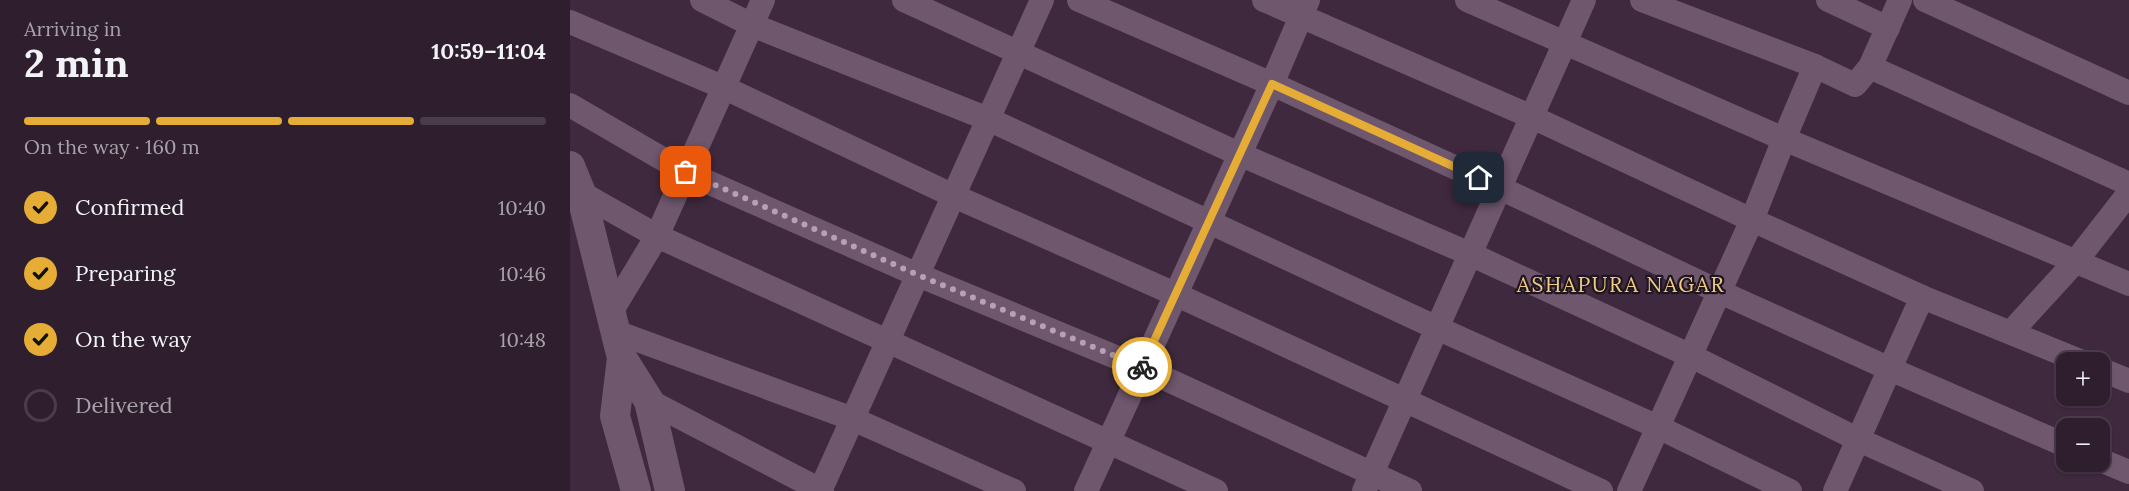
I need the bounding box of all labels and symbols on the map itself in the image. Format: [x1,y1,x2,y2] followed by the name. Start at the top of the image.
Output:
[660,146,711,197] pin
[1453,152,1504,203] pin
[1516,271,1725,298] district label: ASHAPURA NAGAR
[1112,337,1172,397] courier

